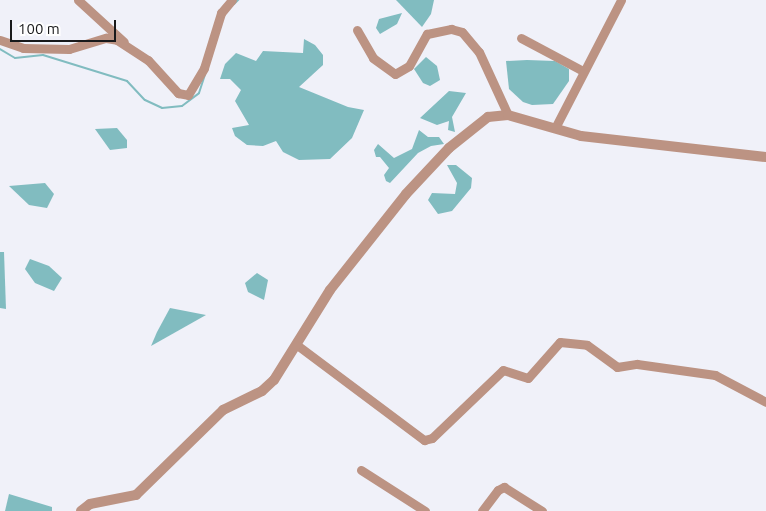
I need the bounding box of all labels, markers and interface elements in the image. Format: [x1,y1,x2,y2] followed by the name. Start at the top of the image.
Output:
[12,10,119,42] scale bar
[18,20,60,37] text: 100 m

